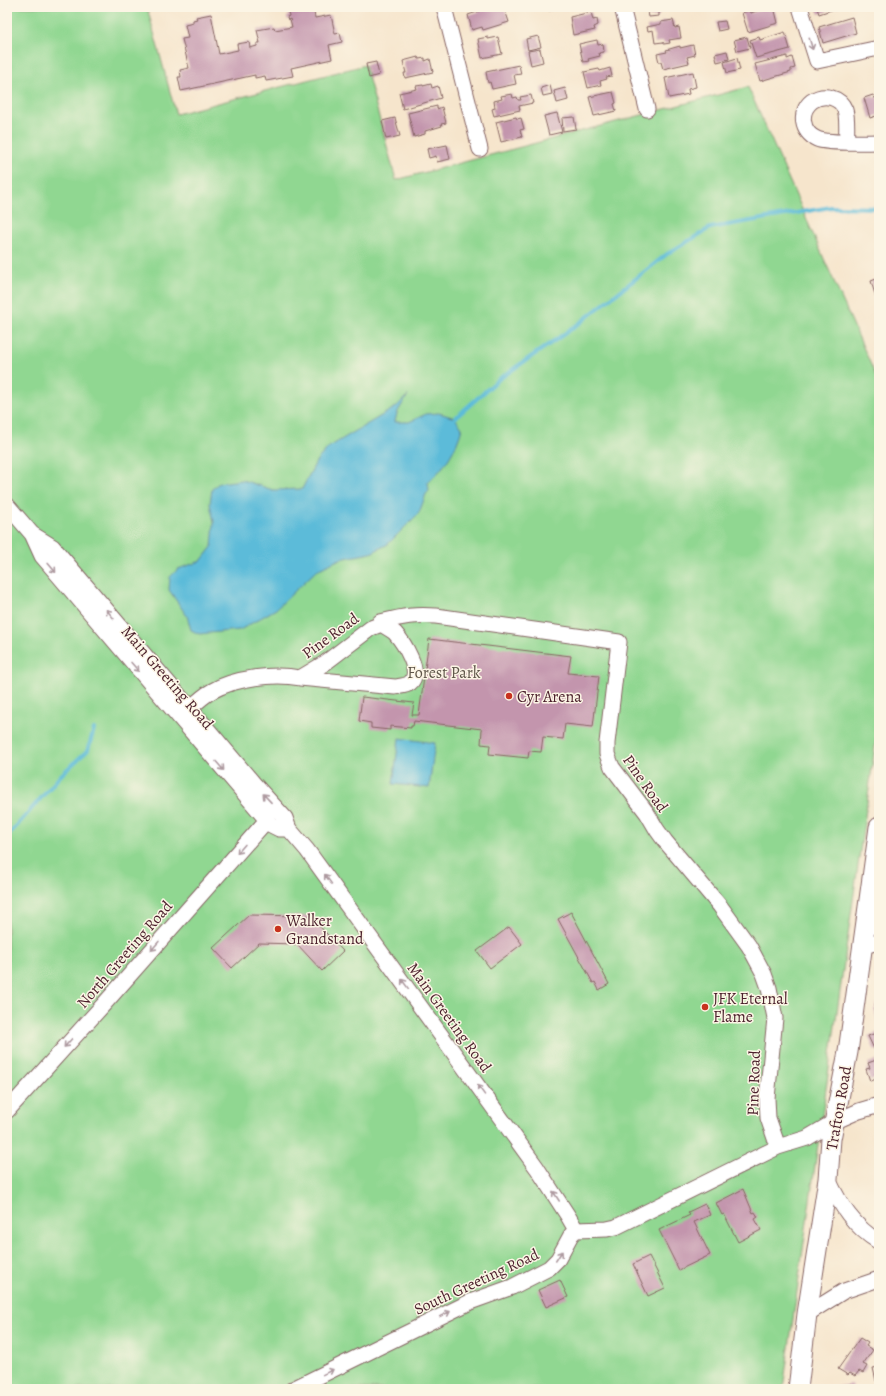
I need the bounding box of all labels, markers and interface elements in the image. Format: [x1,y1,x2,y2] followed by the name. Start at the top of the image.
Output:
[808,38,815,51] one-way arrow
[47,562,56,573] one-way arrow
[298,607,364,664] street label: Pine Road
[105,609,114,619] one-way arrow
[116,621,219,735] street label: Main Greeting Road
[131,662,140,672] one-way arrow
[407,662,481,684] park label: Forest Park
[517,686,582,708] place label: Cyr Arena
[504,691,514,701] marker: Cyr Arena
[617,750,673,817] street label: Pine Road
[216,760,225,771] one-way arrow
[262,793,272,803] one-way arrow
[236,843,245,854] one-way arrow
[324,874,332,885] one-way arrow
[72,896,178,1013] street label: North Greeting Road
[285,910,364,950] place label: Walker Grandstand
[273,924,283,934] marker: Walker Grandstand
[150,941,159,951] one-way arrow
[402,958,497,1077] street label: Main Greeting Road
[401,979,409,990] one-way arrow
[713,988,788,1028] place label: JFK Eternal Flame
[700,1002,710,1012] marker: JFK Eternal Flame
[64,1038,73,1048] one-way arrow
[742,1049,766,1116] street label: Pine Road
[821,1064,857,1152] street label: Trafton Road
[477,1085,485,1096] one-way arrow
[552,1191,560,1202] one-way arrow
[410,1243,543,1321] street label: South Greeting Road
[556,1250,564,1262] one-way arrow
[439,1310,451,1317] one-way arrow
[322,1368,334,1375] one-way arrow

